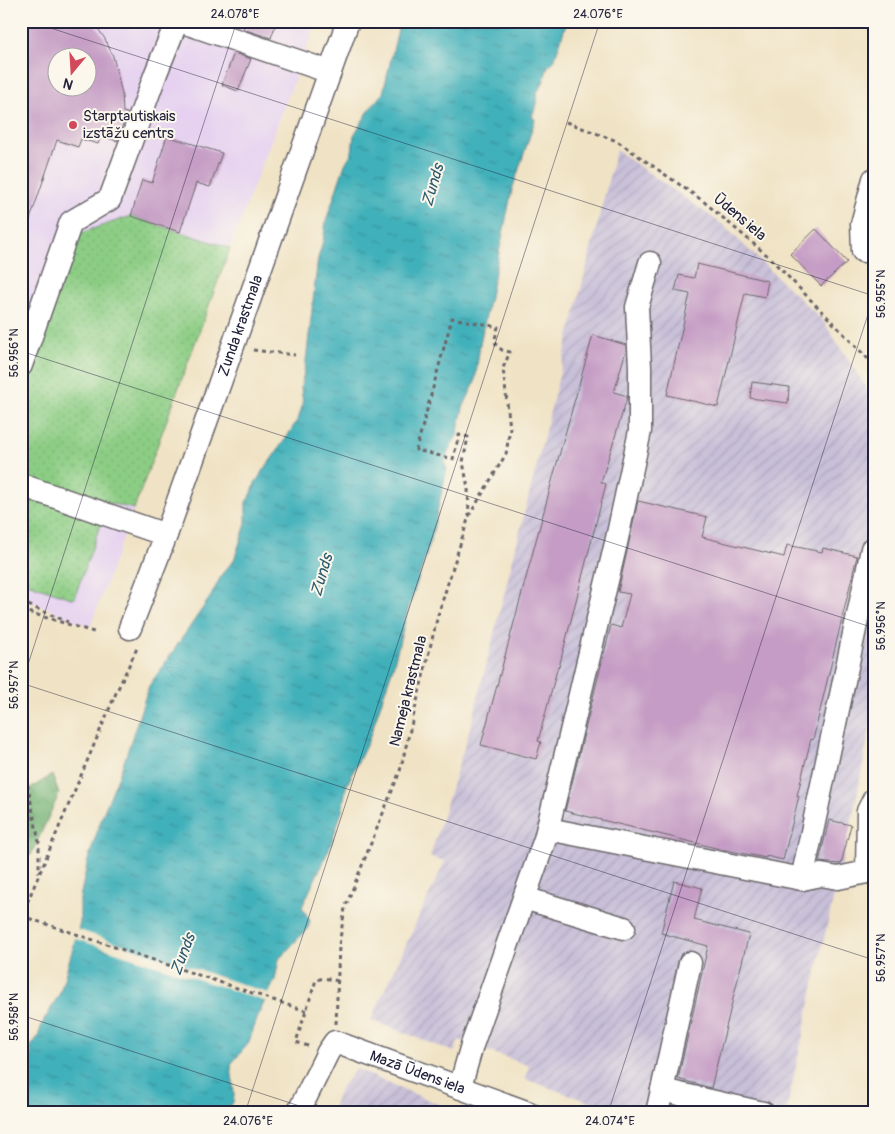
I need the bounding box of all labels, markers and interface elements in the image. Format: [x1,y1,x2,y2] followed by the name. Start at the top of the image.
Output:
[211,7,259,22] text: 24.078°E
[573,7,623,22] text: 24.076°E
[48,48,98,98] north arrow
[61,74,75,93] text: N
[83,107,176,143] place label: Starptautiskais izstāžu centrs
[67,119,79,131] marker: Starptautiskais izstāžu centrs
[417,160,449,209] water label: Zunds
[709,190,770,245] street label: Ūdens iela
[874,270,889,318] text: 56.955°N
[214,272,267,379] street label: Zunda krastmala
[7,328,22,378] text: 56.956°N
[306,550,338,599] water label: Zunds
[874,601,889,651] text: 56.956°N
[386,634,431,749] street label: Nameja krastmala
[7,661,22,709] text: 56.957°N
[166,929,201,978] water label: Zunds
[874,934,889,982] text: 56.957°N
[7,993,22,1041] text: 56.958°N
[367,1047,468,1099] street label: Mazā Ūdens iela
[223,1114,273,1129] text: 24.076°E
[585,1114,635,1129] text: 24.074°E

